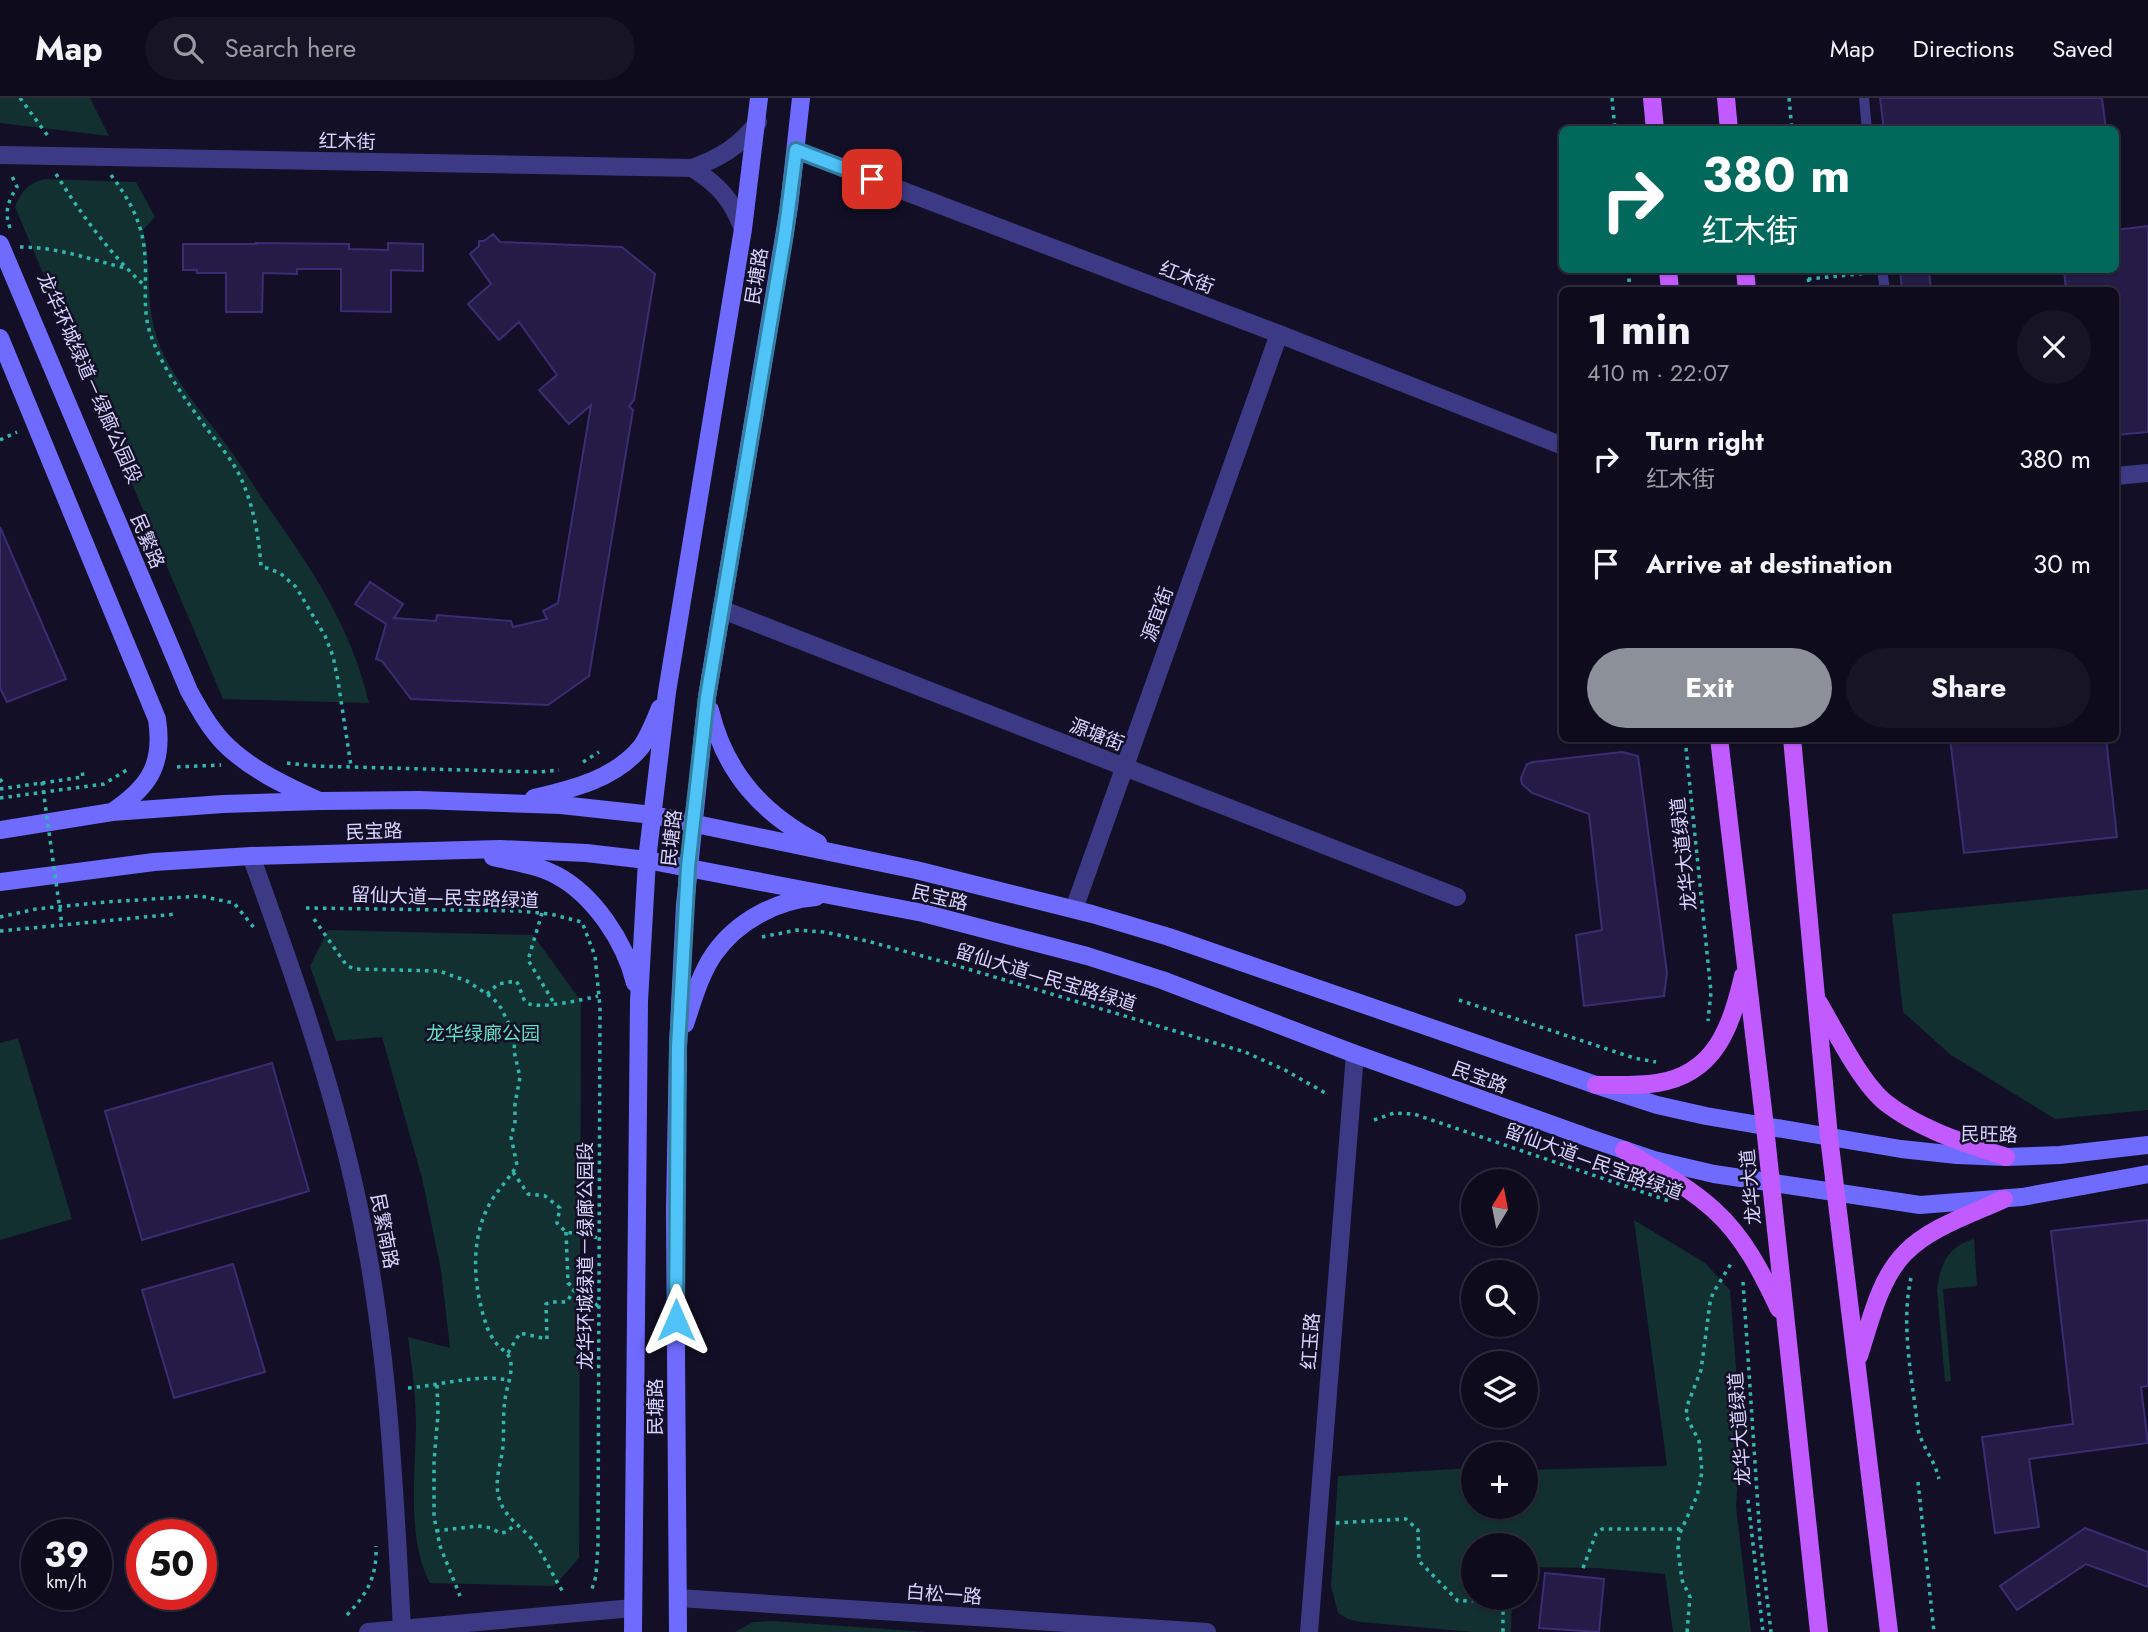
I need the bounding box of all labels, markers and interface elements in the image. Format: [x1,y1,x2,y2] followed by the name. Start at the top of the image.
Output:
[145,17,635,80] search box
[35,25,103,72] text: Map
[169,29,207,67] icon: search
[225,29,356,67] text: Search here
[1830,31,1875,66] text: Map
[1913,31,2014,66] text: Directions
[2052,31,2113,66] text: Saved
[318,128,376,155] street label: 红木街
[1702,140,1850,210] text: 380 m
[842,149,902,209] pin
[1587,154,1678,245] icon: right
[853,160,891,198] icon: arrive
[1702,208,1798,254] text: 红木街
[739,246,774,306] street label: 民塘路
[1155,255,1218,300] street label: 红木街
[31,269,148,488] street label: 龙华环城绿道－绿廊公园段
[1587,299,1691,360] text: 1 min
[2017,310,2091,384] button: close
[1587,356,1729,390] text: 410 m · 22:07
[1646,422,1764,460] text: Turn right
[1587,440,1625,478] icon: right
[2019,440,2091,478] text: 380 m
[1646,462,1715,496] text: 红木街
[124,510,171,573] street label: 民繁路
[1587,545,1625,583] icon: arrive
[1646,545,1893,583] text: Arrive at destination
[2033,545,2091,583] text: 30 m
[1135,583,1180,646] street label: 源宜街
[1587,648,1832,728] button: Exit
[1846,648,2091,728] button: Share
[1065,712,1128,757] street label: 源塘街
[1664,796,1703,912] street label: 龙华大道绿道
[655,808,688,868] street label: 民塘路
[345,817,403,846] street label: 民宝路
[909,878,971,917] street label: 民宝路
[351,881,539,914] street label: 留仙大道—民宝路绿道
[952,937,1140,1018] street label: 留仙大道—民宝路绿道
[426,1020,540,1047] park label: 龙华绿廊公园
[1448,1055,1511,1100] street label: 民宝路
[1501,1117,1687,1206] street label: 留仙大道—民宝路绿道
[1960,1121,2018,1148] street label: 民旺路
[572,1142,599,1370] street label: 龙华环城绿道－绿廊公园段
[1734,1148,1767,1226] street label: 龙华大道
[1461,1169,1538,1246] north arrow
[1461,1169,1538,1610] map controls
[364,1191,405,1271] street label: 民繁南路
[1461,1260,1538,1337] button: search
[639,1283,713,1357] position arrow
[1295,1312,1326,1370] street label: 红玉路
[1461,1351,1538,1428] button: layers
[1722,1371,1757,1487] street label: 龙华大道绿道
[642,1378,669,1436] street label: 民塘路
[1461,1442,1538,1519] button: +
[126,1519,217,1610] speed limit sign: 50
[44,1530,89,1580] text: 39
[1461,1533,1538,1610] button: −
[46,1569,87,1595] text: km/h
[905,1578,983,1611] street label: 白松一路

